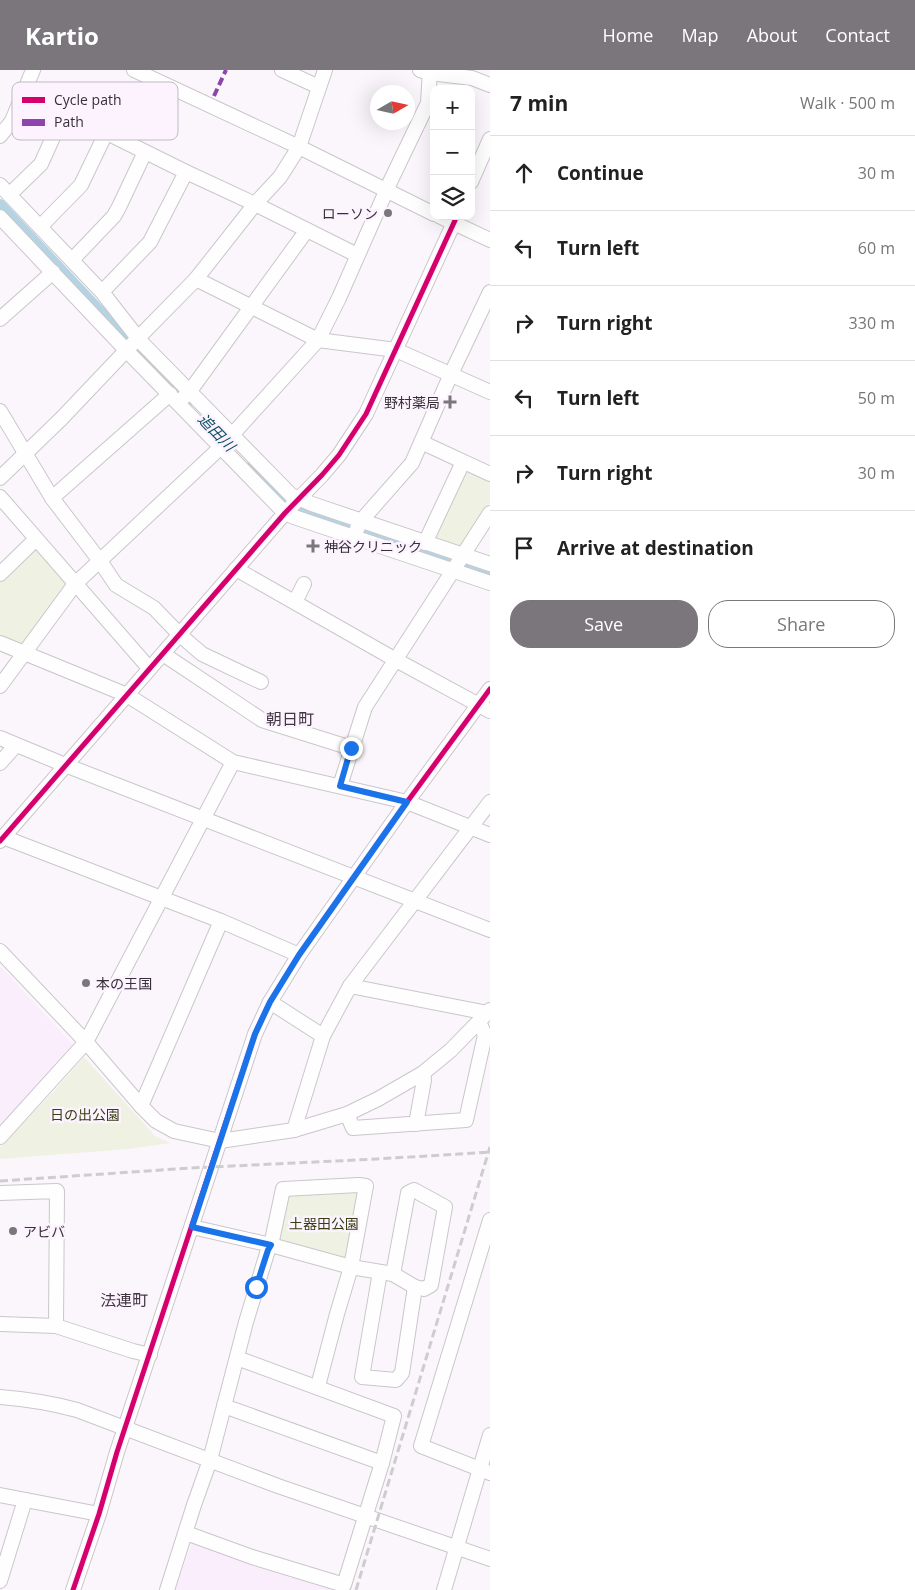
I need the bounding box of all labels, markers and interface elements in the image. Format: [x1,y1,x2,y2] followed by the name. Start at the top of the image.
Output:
[25,19,99,52] text: Kartio
[603,23,653,47] text: Home
[681,23,719,47] text: Map
[747,23,797,47] text: About
[825,23,890,47] text: Contact
[12,82,178,140] legend
[370,85,415,130] north arrow
[430,85,475,220] map controls
[430,85,475,130] button: +
[510,89,568,117] text: 7 min
[54,90,122,109] text: Cycle path
[800,92,895,114] text: Walk · 500 m
[54,112,84,131] text: Path
[430,130,475,175] button: −
[510,159,538,187] icon: ahead
[557,160,644,186] text: Continue
[858,162,895,184] text: 30 m
[430,175,475,220] button: layers
[322,204,378,223] place label: ローソン
[382,207,394,219] marker: ローソン
[510,234,538,262] icon: left
[557,235,639,261] text: Turn left
[858,237,895,259] text: 60 m
[510,309,538,337] icon: right
[557,310,652,336] text: Turn right
[849,312,895,334] text: 330 m
[510,384,538,412] icon: left
[557,385,639,411] text: Turn left
[858,387,895,409] text: 50 m
[384,393,440,412] place label: 野村薬局
[444,396,456,408] marker: 野村薬局
[194,409,241,457] water label: 追田川
[510,459,538,487] icon: right
[557,460,652,486] text: Turn right
[858,462,895,484] text: 30 m
[510,534,538,562] icon: arrive
[557,535,754,561] text: Arrive at destination
[324,537,422,556] place label: 神谷クリニック
[306,539,320,553] marker: 神谷クリニック
[510,600,698,648] button: Save
[708,600,895,648] button: Share
[266,708,314,730] district label: 朝日町
[340,737,363,760] route end
[96,974,152,993] place label: 本の王国
[80,977,92,989] marker: 本の王国
[50,1105,120,1124] park label: 日の出公園
[289,1214,359,1233] park label: 土器田公園
[23,1222,65,1241] place label: アビバ
[7,1225,19,1237] marker: アビバ
[245,1276,268,1299] route start
[100,1289,148,1311] district label: 法連町

